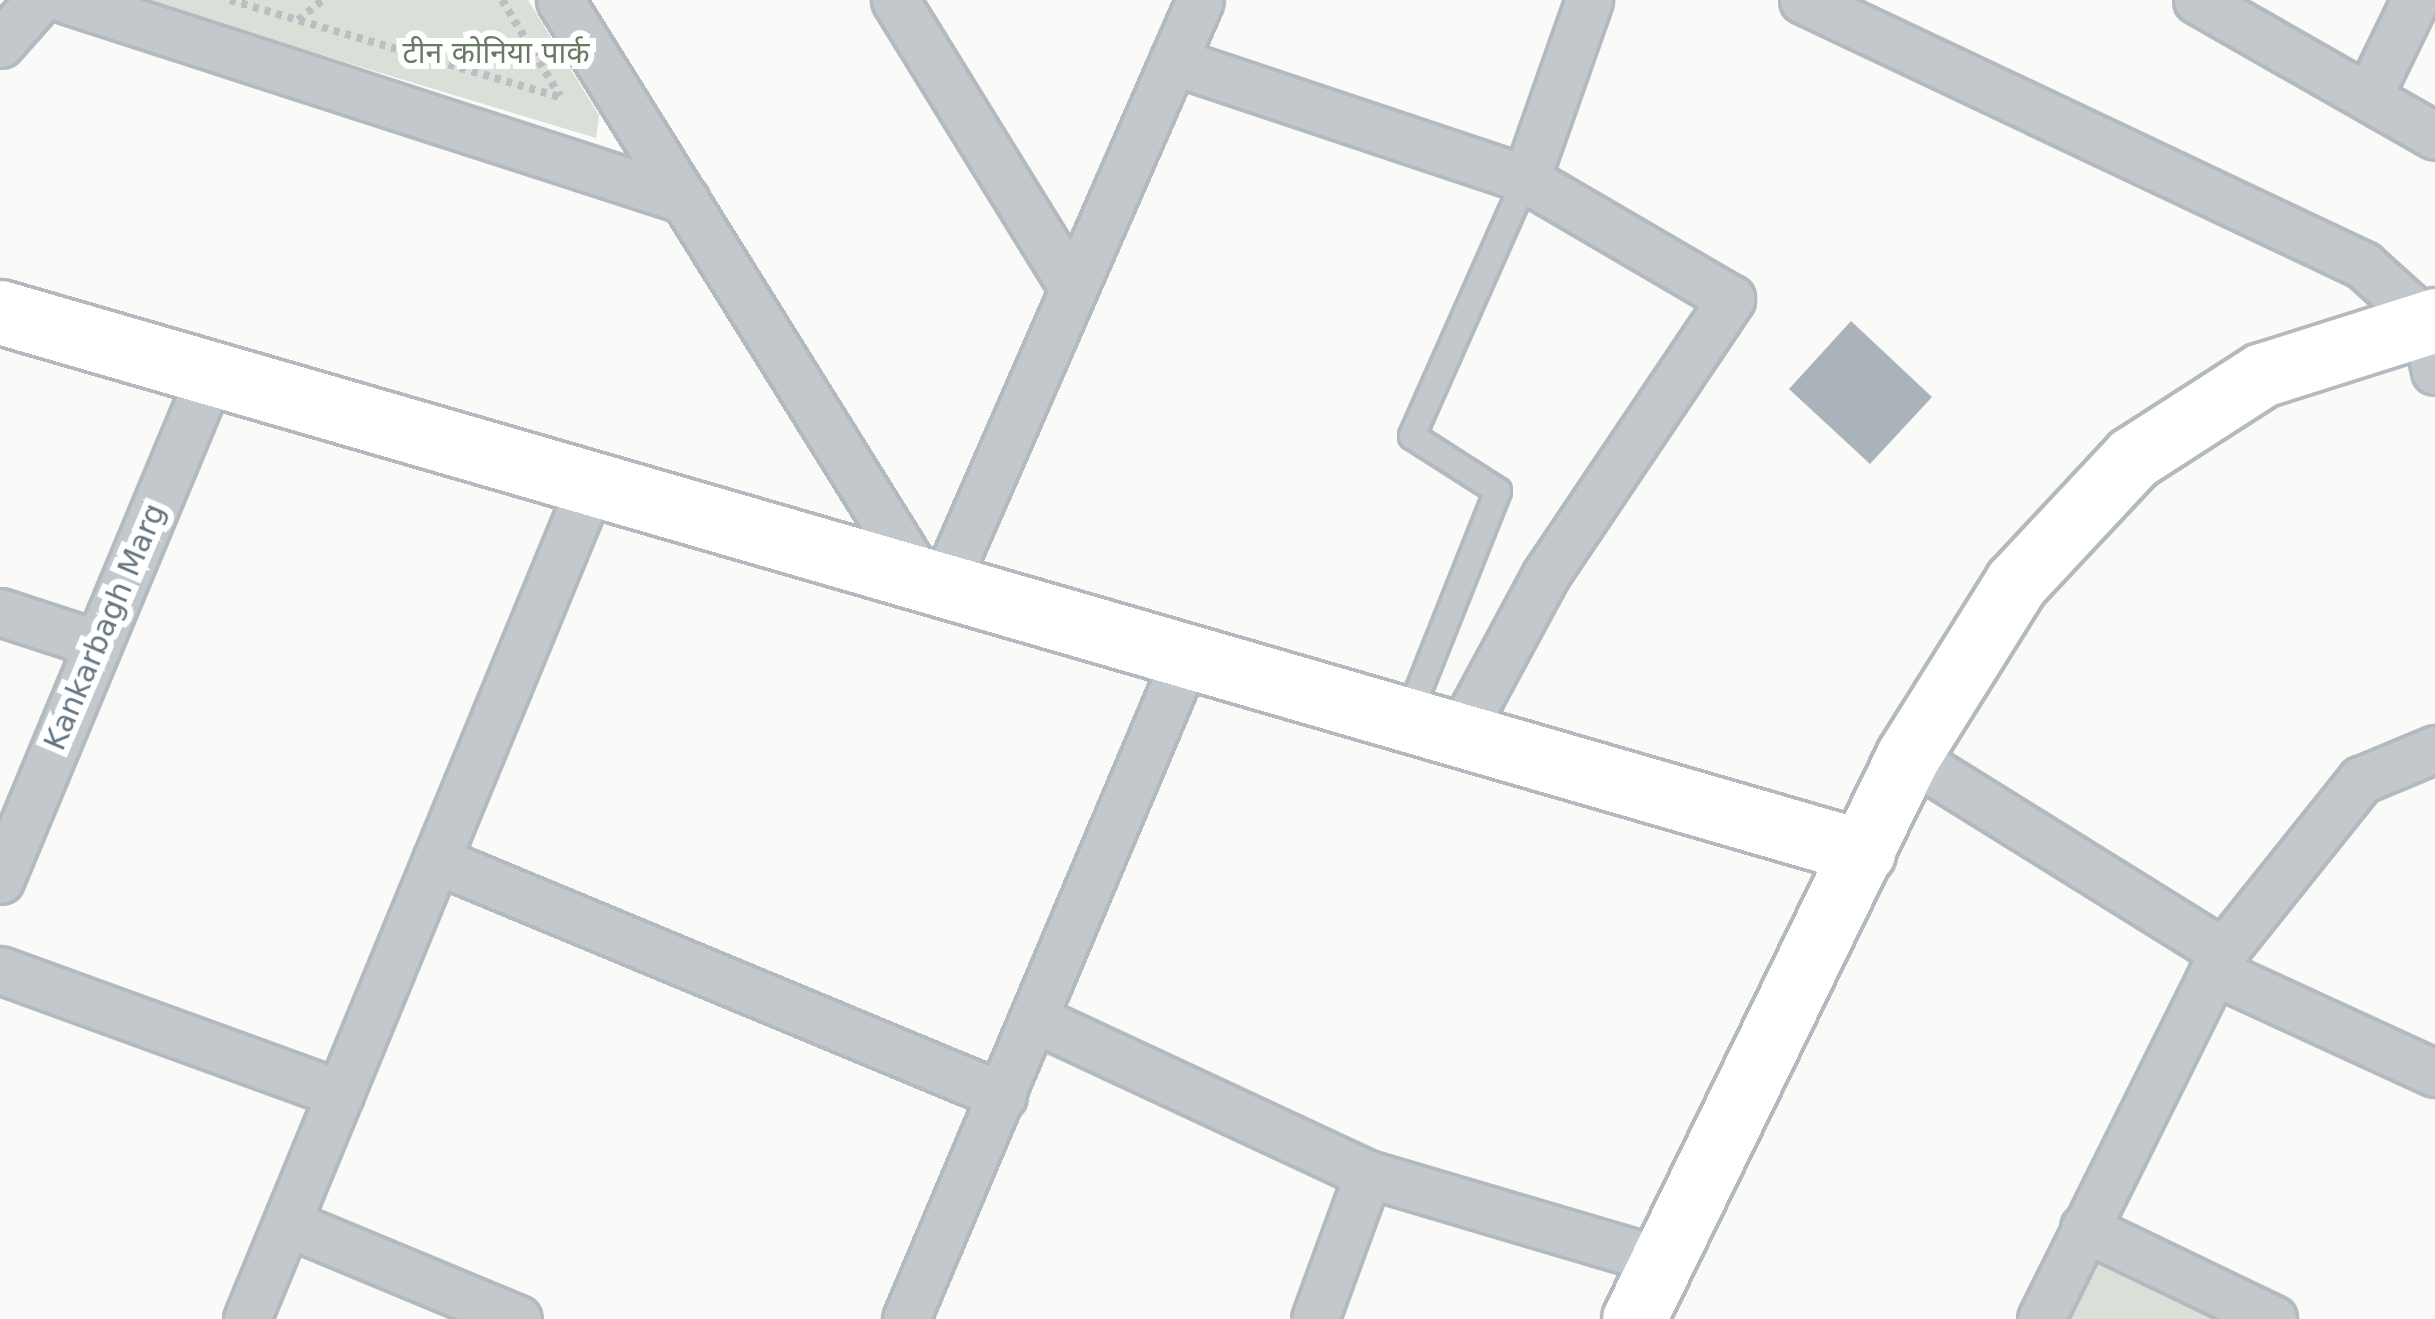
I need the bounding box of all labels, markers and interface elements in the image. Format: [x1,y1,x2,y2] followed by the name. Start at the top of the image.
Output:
[403,35,589,71] park label: टीन कोनिया पार्क
[37,498,173,756] street label: Kankarbagh Marg

